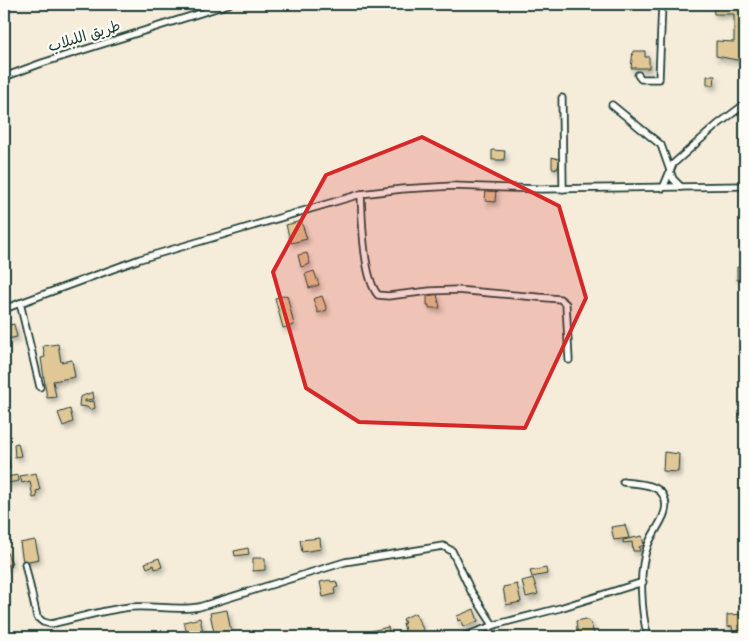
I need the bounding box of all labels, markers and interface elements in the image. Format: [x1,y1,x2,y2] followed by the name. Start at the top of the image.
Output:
[44,13,124,59] street label: طريق اللبلاب

